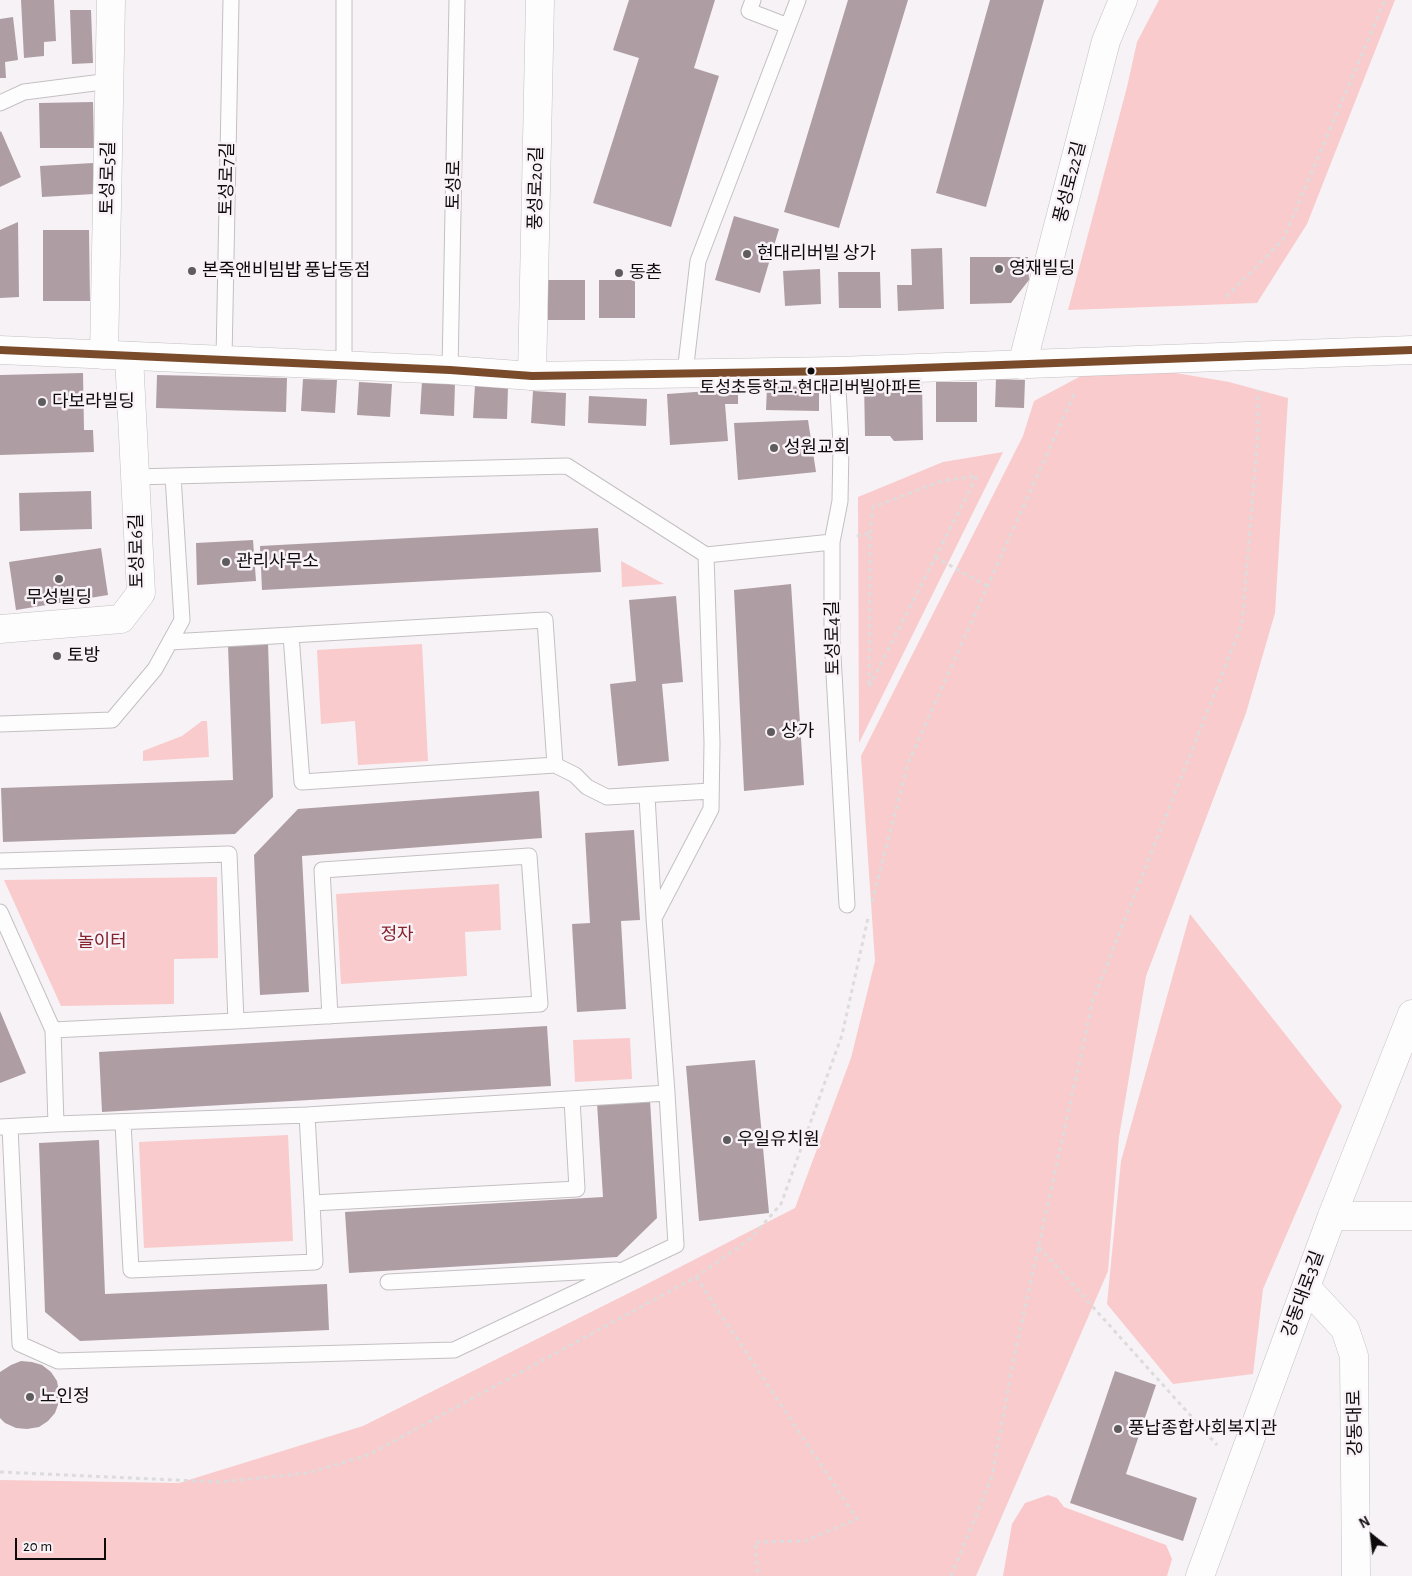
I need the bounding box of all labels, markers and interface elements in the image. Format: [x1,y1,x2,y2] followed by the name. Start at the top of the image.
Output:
[1050,139,1090,225] street label: 풍성로22길
[97,141,119,215] street label: 토성로5길
[216,142,238,216] street label: 토성로7길
[524,146,548,230] street label: 풍성로20길
[443,160,465,210] street label: 토성로
[757,243,876,265] place label: 현대리버빌 상가
[741,248,753,260] marker: 현대리버빌 상가
[1009,258,1075,280] place label: 영재빌딩
[202,260,371,282] place label: 본죽앤비빔밥 풍납동점
[629,262,662,284] place label: 동촌
[993,263,1005,275] marker: 영재빌딩
[186,265,198,277] marker: 본죽앤비빔밥 풍납동점
[613,267,625,279] marker: 동촌
[806,366,816,376] marker: 토성초등학교.현대리버빌아파트
[700,378,922,398] place label: 토성초등학교.현대리버빌아파트
[52,391,135,413] place label: 다보라빌딩
[36,396,48,408] marker: 다보라빌딩
[784,437,850,459] place label: 성원교회
[768,442,780,454] marker: 성원교회
[126,513,148,589] street label: 토성로6길
[236,551,319,573] place label: 관리사무소
[220,556,232,568] marker: 관리사무소
[53,573,65,585] marker: 무성빌딩
[26,587,92,609] place label: 무성빌딩
[822,600,844,676] street label: 토성로4길
[67,645,100,667] place label: 토방
[51,650,63,662] marker: 토방
[781,721,814,743] place label: 상가
[765,726,777,738] marker: 상가
[380,924,414,946] park label: 정자
[77,931,127,953] park label: 놀이터
[737,1129,820,1151] place label: 우일유치원
[721,1134,733,1146] marker: 우일유치원
[1277,1248,1329,1340] street label: 강동대로3길
[40,1386,90,1408] place label: 노인정
[1344,1390,1366,1456] street label: 강동대로
[24,1391,36,1403] marker: 노인정
[1128,1418,1277,1440] place label: 풍납종합사회복지관
[1112,1423,1124,1435] marker: 풍납종합사회복지관
[1347,1511,1397,1561] north arrow
[1357,1514,1372,1531] text: N
[18,1528,109,1560] scale bar
[23,1539,52,1554] text: 20 m

